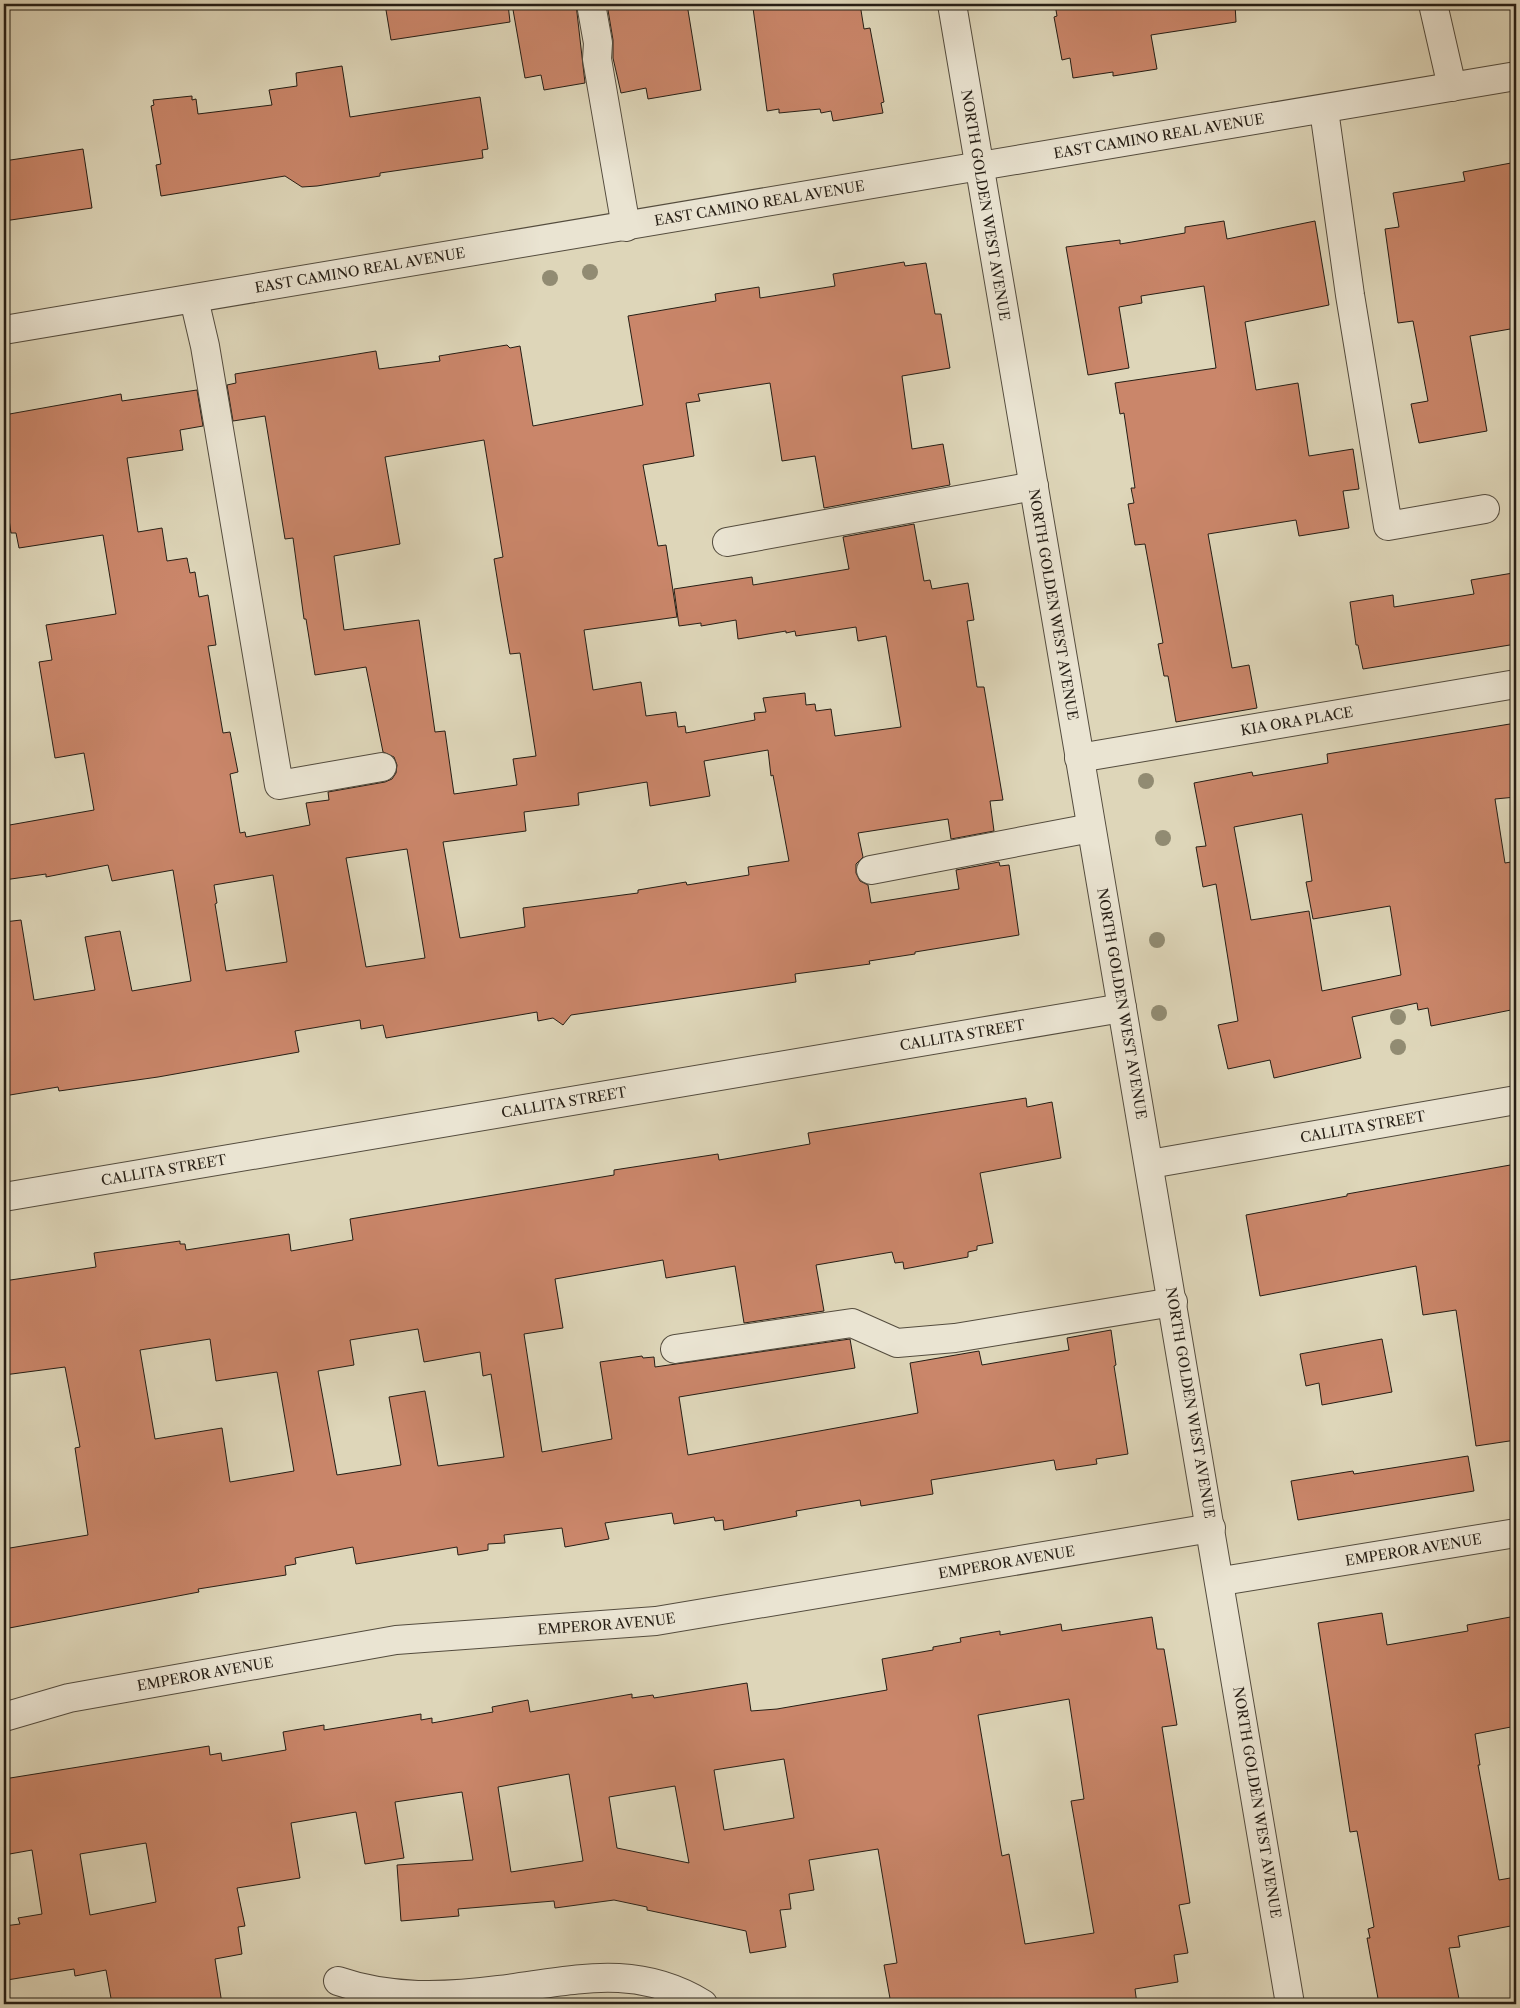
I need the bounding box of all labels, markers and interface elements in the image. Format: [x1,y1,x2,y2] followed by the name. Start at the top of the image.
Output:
[957,88,1014,322] street label: NORTH GOLDEN WEST AVENUE
[1052,109,1265,163] street label: EAST CAMINO REAL AVENUE
[653,177,866,230] street label: EAST CAMINO REAL AVENUE
[253,244,467,297] street label: EAST CAMINO REAL AVENUE
[1025,487,1082,722] street label: NORTH GOLDEN WEST AVENUE
[1239,703,1355,739] street label: KIA ORA PLACE
[1093,887,1151,1121] street label: NORTH GOLDEN WEST AVENUE
[898,1015,1027,1054] street label: CALLITA STREET
[500,1083,629,1122] street label: CALLITA STREET
[1299,1107,1427,1147] street label: CALLITA STREET
[100,1150,228,1189] street label: CALLITA STREET
[1162,1286,1219,1520] street label: NORTH GOLDEN WEST AVENUE
[1344,1530,1483,1570] street label: EMPEROR AVENUE
[937,1542,1076,1583] street label: EMPEROR AVENUE
[537,1609,677,1639] street label: EMPEROR AVENUE
[136,1653,275,1695] street label: EMPEROR AVENUE
[1229,1685,1285,1919] street label: NORTH GOLDEN WEST AVENUE

